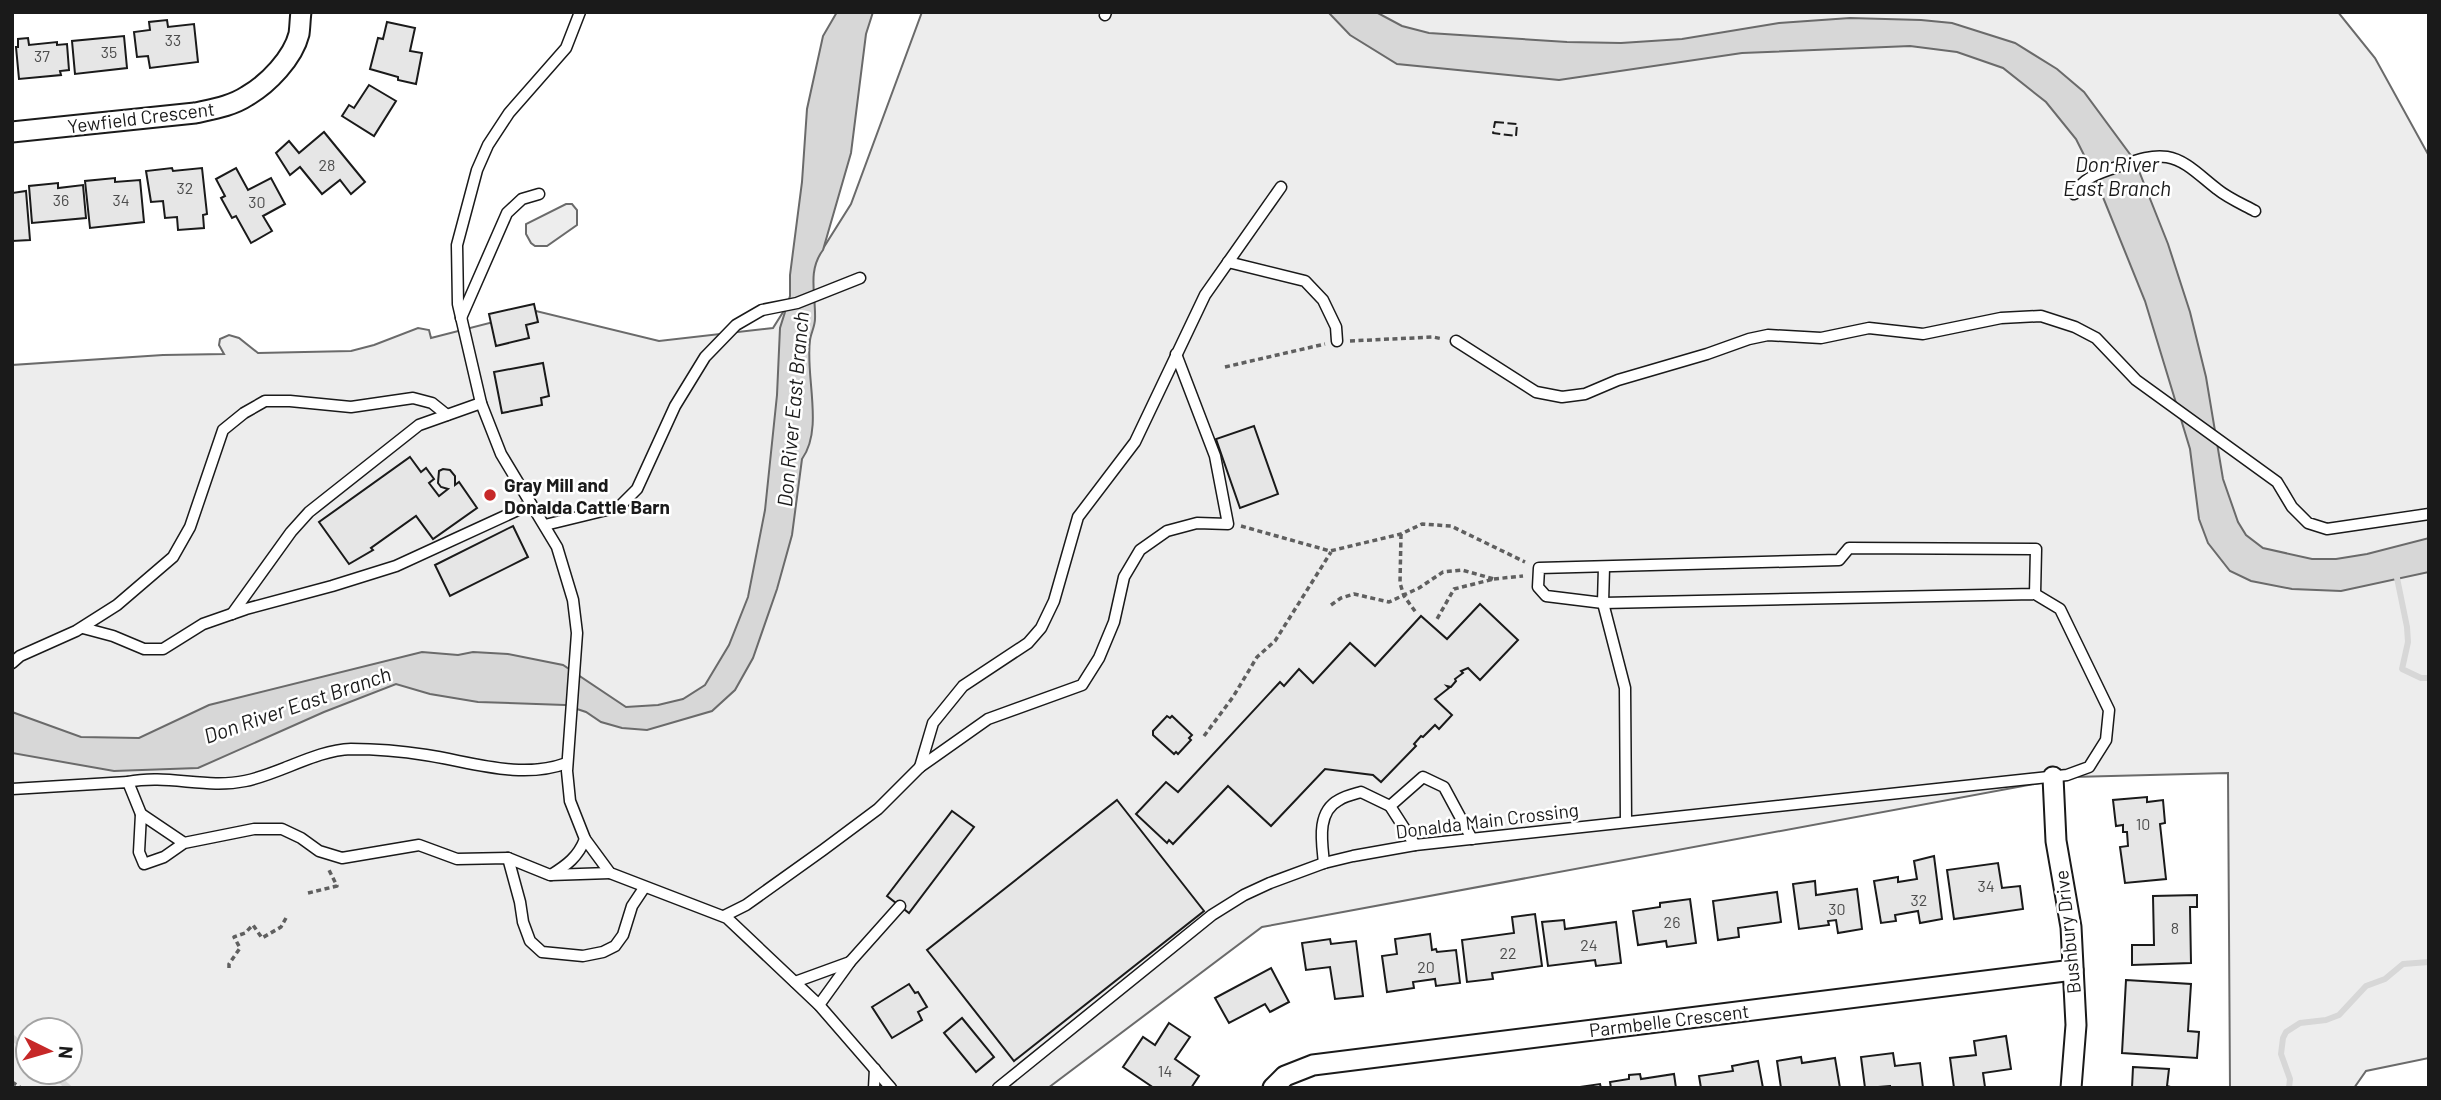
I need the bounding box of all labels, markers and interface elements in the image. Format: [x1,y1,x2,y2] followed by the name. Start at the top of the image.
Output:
[165,30,181,49] house number: 33
[101,42,117,61] house number: 35
[34,46,50,65] house number: 37
[66,97,216,137] street label: Yewfield Crescent
[2063,151,2171,200] water label: Don River East Branch
[319,155,335,174] house number: 28
[177,178,193,197] house number: 32
[53,190,69,209] house number: 36
[112,190,130,209] house number: 34
[248,192,266,211] house number: 30
[771,310,813,508] water label: Don River East Branch
[504,473,670,518] place label: Gray Mill and Donalda Cattle Barn
[482,487,498,503] marker: Gray Mill and Donalda Cattle Barn
[200,660,394,748] water label: Don River East Branch
[1394,797,1580,843] street label: Donalda Main Crossing
[2136,814,2150,833] house number: 10
[2049,869,2085,995] street label: Bushbury Drive
[1977,876,1995,895] house number: 34
[1911,890,1927,909] house number: 32
[1828,899,1846,918] house number: 30
[1664,912,1680,931] house number: 26
[2171,918,2179,937] house number: 8
[1580,935,1598,954] house number: 24
[1499,943,1517,962] house number: 22
[1417,957,1435,976] house number: 20
[1588,999,1750,1041] street label: Parmbelle Crescent
[14,1016,84,1086] north arrow
[54,1045,78,1060] text: N
[1158,1061,1172,1080] house number: 14

